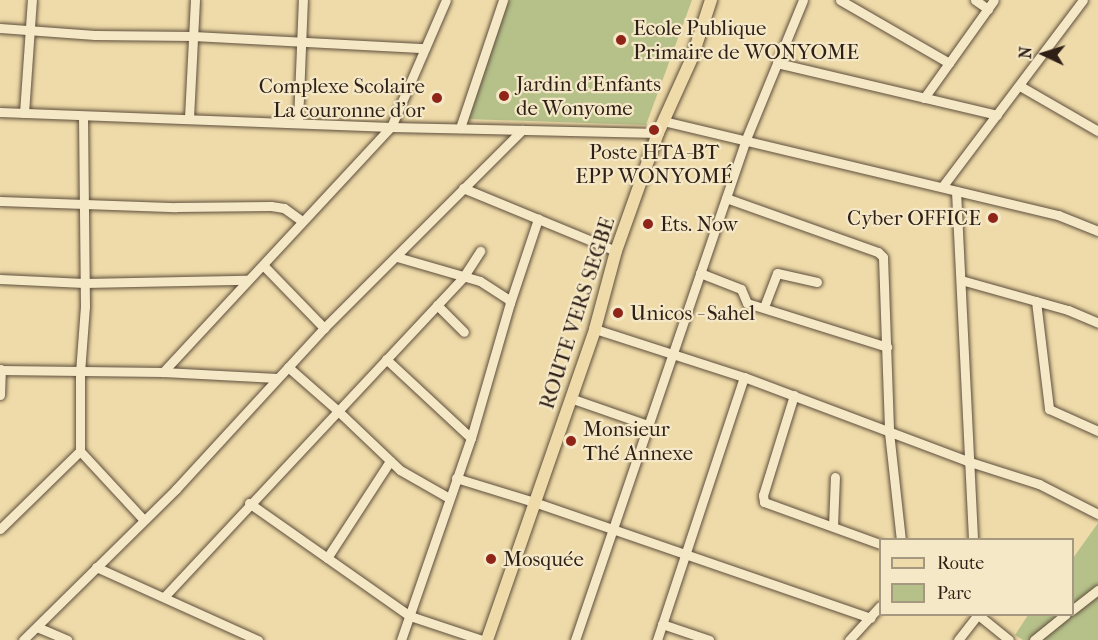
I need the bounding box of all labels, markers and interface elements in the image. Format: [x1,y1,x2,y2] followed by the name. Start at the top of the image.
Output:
[633,15,859,65] place label: Ecole Publique Primaire de WONYOME
[1014,24,1074,84] north arrow
[614,33,628,47] marker: Ecole Publique Primaire de WONYOME
[1016,46,1035,59] text: N
[516,71,661,121] place label: Jardin d'Enfants de Wonyome
[259,73,425,123] place label: Complexe Scolaire La couronne d'or
[497,89,511,103] marker: Jardin d'Enfants de Wonyome
[430,91,444,105] marker: Complexe Scolaire La couronne d'or
[647,123,661,137] marker: Poste HTA-BT EPP WONYOMÉ
[575,139,733,189] place label: Poste HTA-BT EPP WONYOMÉ
[847,205,981,231] place label: Cyber OFFICE
[660,211,738,237] place label: Ets. Now
[986,211,1000,225] marker: Cyber OFFICE
[534,214,620,412] street label: ROUTE VERS SEGBE
[641,217,655,231] marker: Ets. Now
[630,300,755,326] place label: Unicos - Sahel
[611,306,625,320] marker: Unicos - Sahel
[583,416,693,466] place label: Monsieur Thé Annexe
[564,434,578,448] marker: Monsieur Thé Annexe
[879,538,1074,616] legend
[503,546,584,572] place label: Mosquée
[484,552,498,566] marker: Mosquée
[937,553,984,574] text: Route
[937,583,972,604] text: Parc

